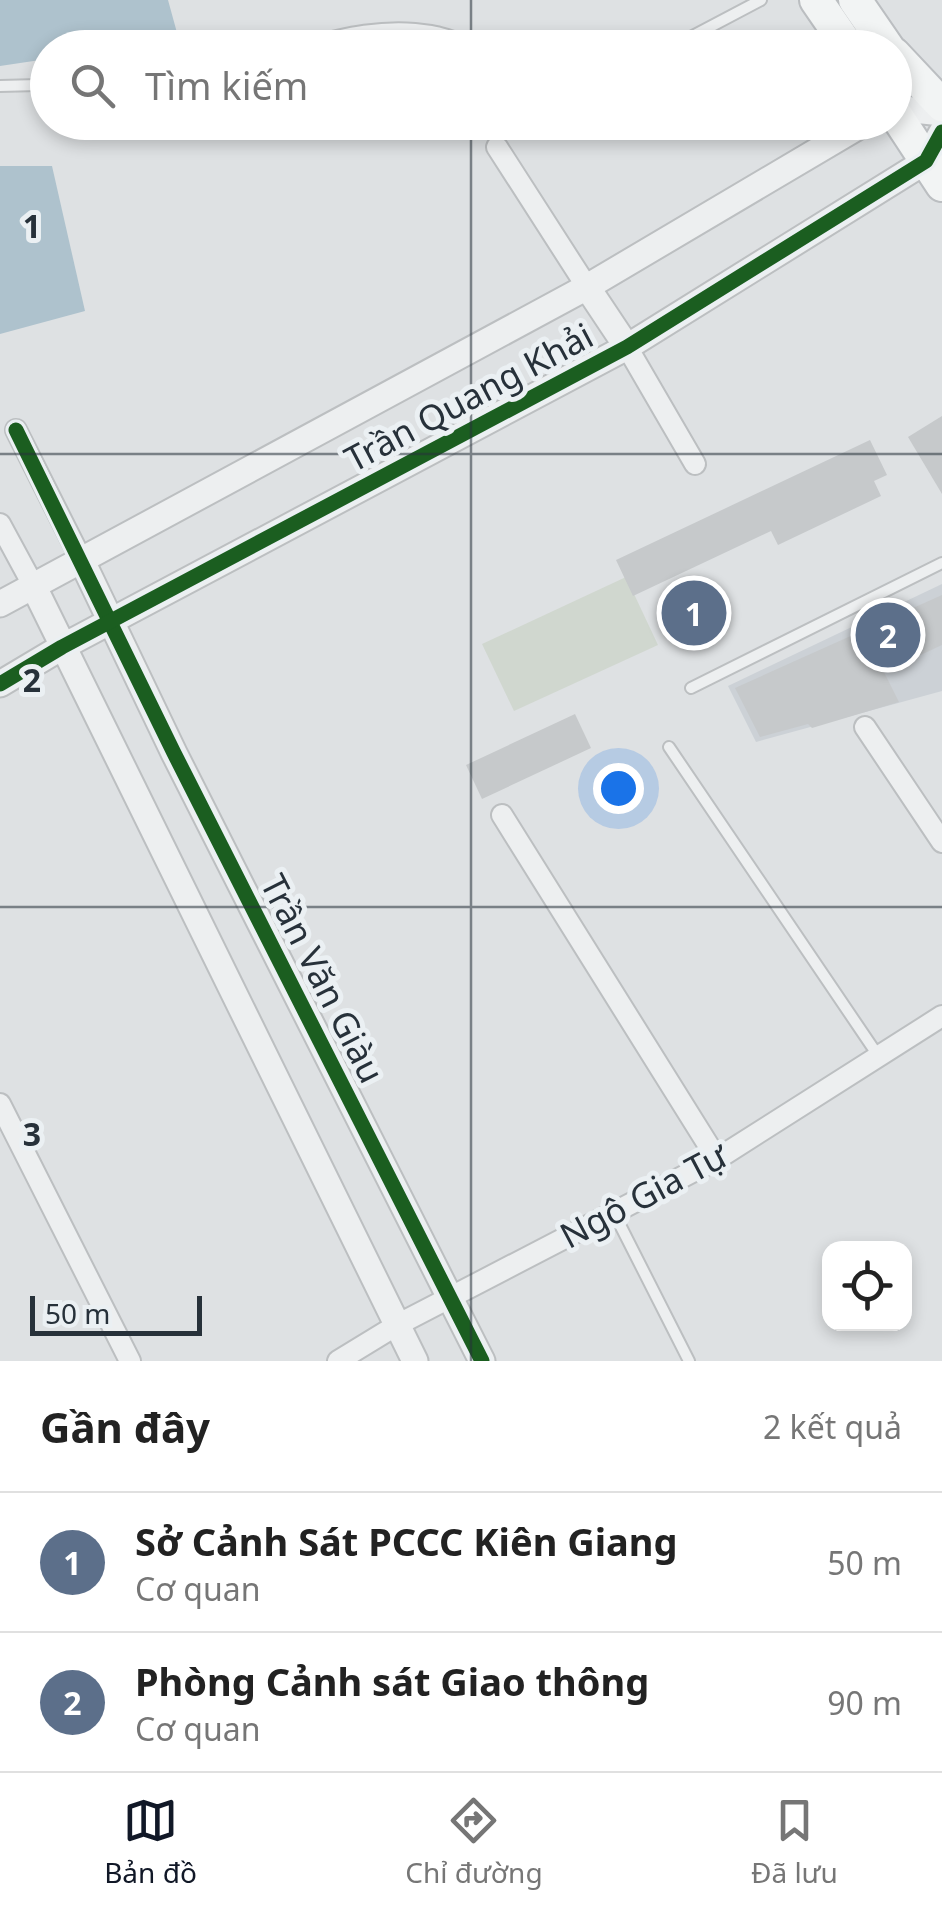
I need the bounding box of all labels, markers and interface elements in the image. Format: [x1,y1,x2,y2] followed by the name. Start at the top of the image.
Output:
[30,30,912,140] search box
[65,58,120,113] icon: search
[145,59,308,111] text: Tìm kiếm
[23,204,41,247] text: 1
[336,311,601,482] street label: Trần Quang Khải
[662,576,726,650] pin: 1
[856,598,920,672] pin: 2
[23,658,41,701] text: 2
[593,763,644,814] your location
[251,866,396,1091] street label: Trần Văn Giàu
[23,1112,41,1155] text: 3
[551,1130,736,1258] street label: Ngô Gia Tự
[822,1241,912,1331] map controls
[822,1241,912,1331] button: locate
[30,1291,202,1336] scale bar
[45,1294,111,1332] text: 50 m
[40,1398,210,1455] text: Gần đây
[763,1405,902,1448] text: 2 kết quả
[135,1515,678,1567] text: Sở Cảnh Sát PCCC Kiên Giang
[63,1541,82,1584] text: 1
[827,1541,902,1584] text: 50 m
[135,1567,260,1610] text: Cơ quan
[135,1655,649,1707] text: Phòng Cảnh sát Giao thông
[63,1681,82,1724] text: 2
[827,1681,902,1724] text: 90 m
[135,1707,260,1750] text: Cơ quan
[104,1793,197,1891] tab: Bản đồ
[405,1793,543,1891] tab: Chỉ đường
[751,1793,838,1891] tab: Đã lưu

